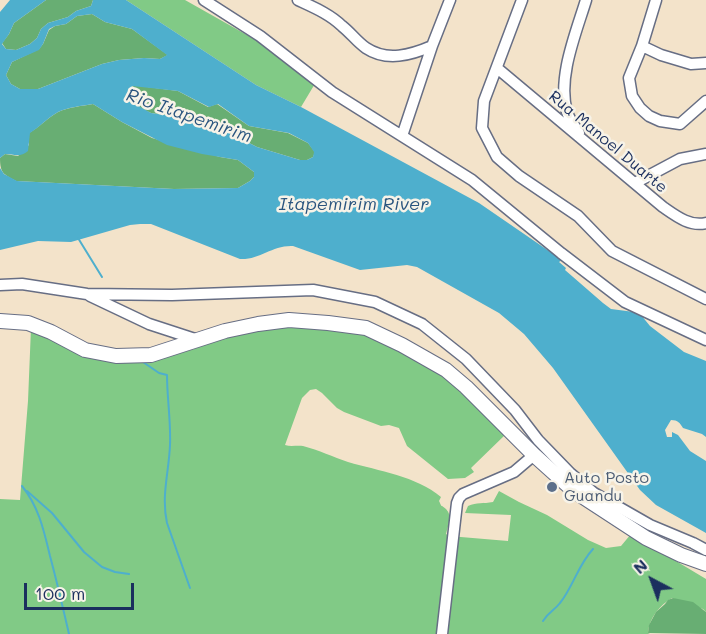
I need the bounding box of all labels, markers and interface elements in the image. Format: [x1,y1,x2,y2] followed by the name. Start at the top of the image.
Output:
[123,84,255,148] water label: Rio Itapemirim
[545,87,671,197] street label: Rua Manoel Duarte
[279,193,429,215] water label: Itapemirim River
[564,468,649,506] place label: Auto Posto Guandu
[545,480,559,494] marker: Auto Posto Guandu
[622,550,682,610] north arrow
[628,554,651,578] text: N
[27,571,136,609] scale bar
[35,581,85,605] text: 100 m

